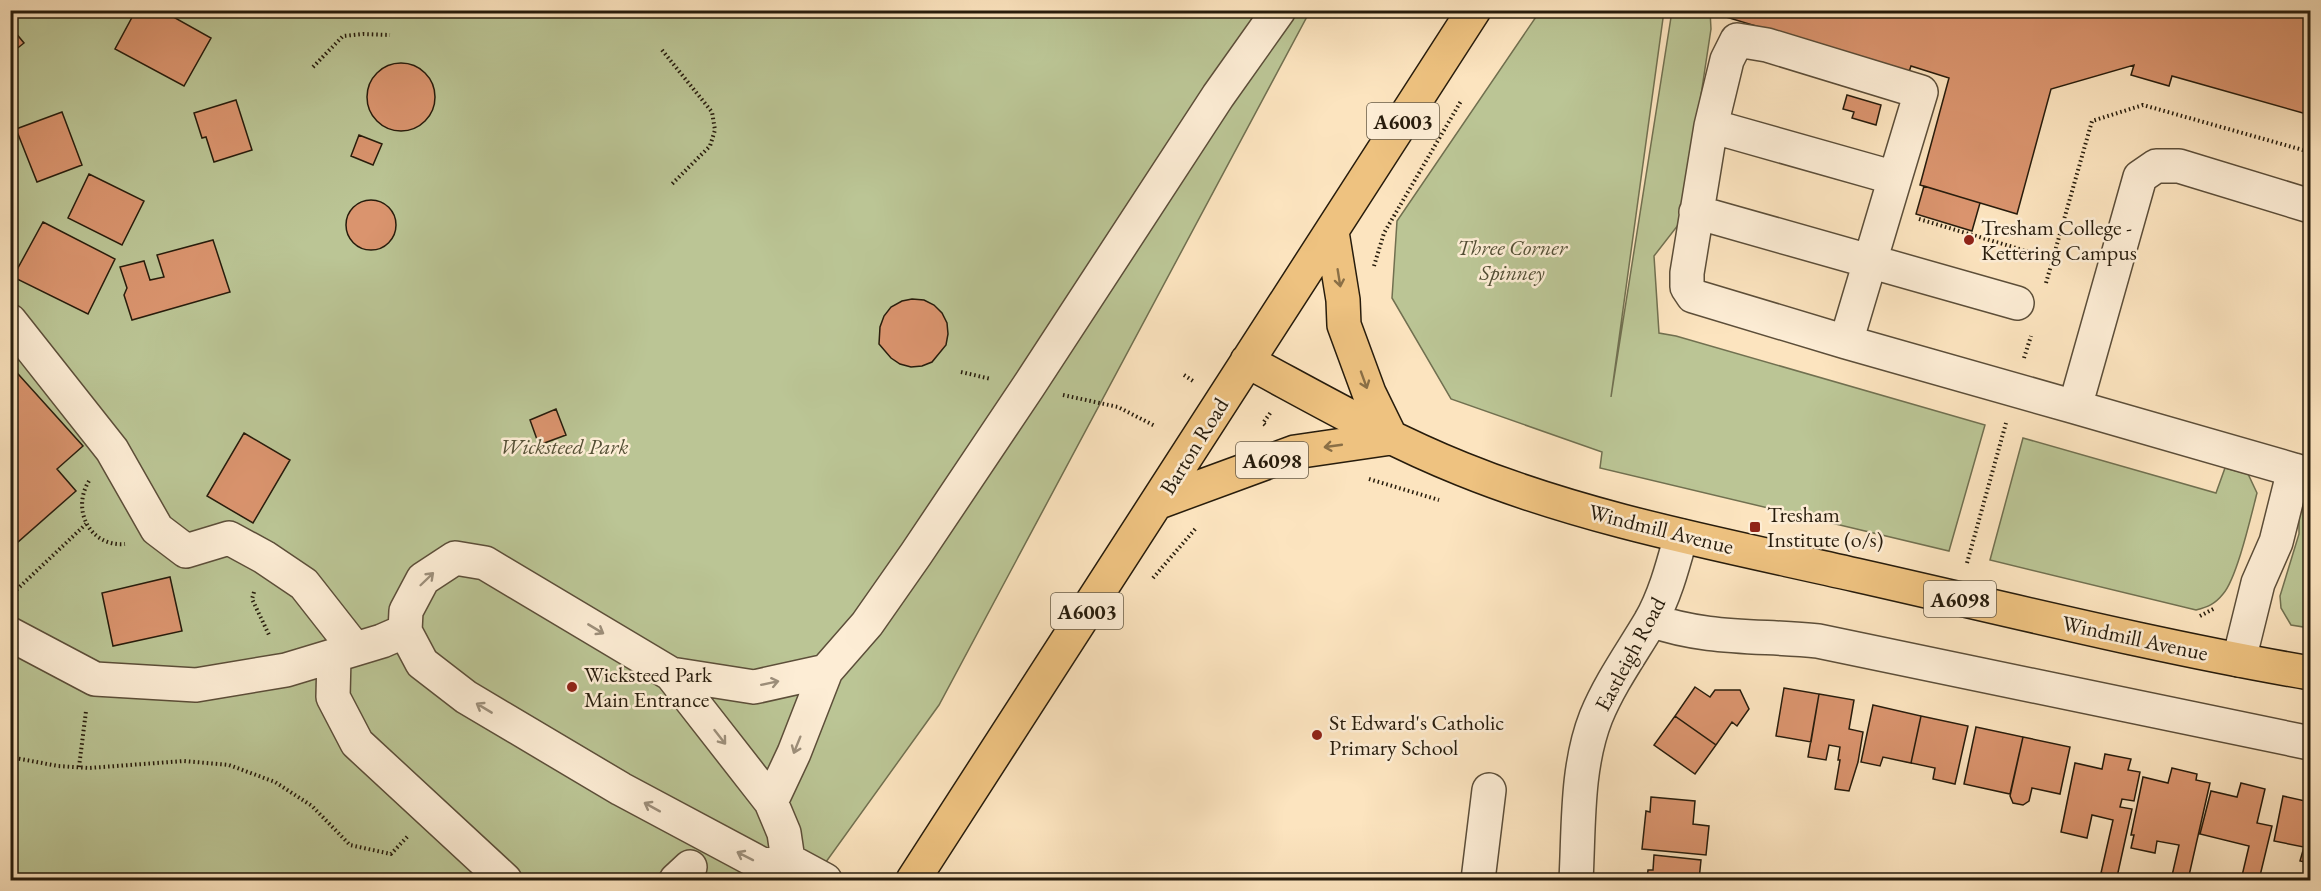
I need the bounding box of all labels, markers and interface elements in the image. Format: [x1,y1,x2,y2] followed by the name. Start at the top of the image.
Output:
[1367,103,1439,139] road number: A6003
[1981,213,2137,267] place label: Tresham College - Kettering Campus
[1457,233,1569,287] park label: Three Corner Spinney
[1962,233,1976,247] marker: Tresham College - Kettering Campus
[1334,268,1345,288] one-way arrow
[1359,370,1370,389] one-way arrow
[1153,391,1236,500] street label: Barton Road
[500,432,628,461] park label: Wicksteed Park
[1324,441,1344,452] one-way arrow
[1236,442,1308,478] road number: A6098
[1585,497,1737,561] street label: Windmill Avenue
[1767,500,1883,554] place label: Tresham Institute (o/s)
[1748,520,1762,534] marker: Tresham Institute (o/s)
[419,572,434,587] one-way arrow
[1924,581,1996,617] road number: A6098
[1588,591,1673,716] street label: Eastleigh Road
[1051,593,1123,629] road number: A6003
[2059,608,2211,668] street label: Windmill Avenue
[587,623,604,635] one-way arrow
[584,660,713,714] place label: Wicksteed Park Main Entrance
[760,677,780,688] one-way arrow
[565,680,579,694] marker: Wicksteed Park Main Entrance
[476,701,493,713] one-way arrow
[1329,708,1504,762] place label: St Edward's Catholic Primary School
[714,728,726,744] one-way arrow
[1310,728,1324,742] marker: St Edward's Catholic Primary School
[791,735,802,754] one-way arrow
[644,800,661,812] one-way arrow
[736,850,754,861] one-way arrow

